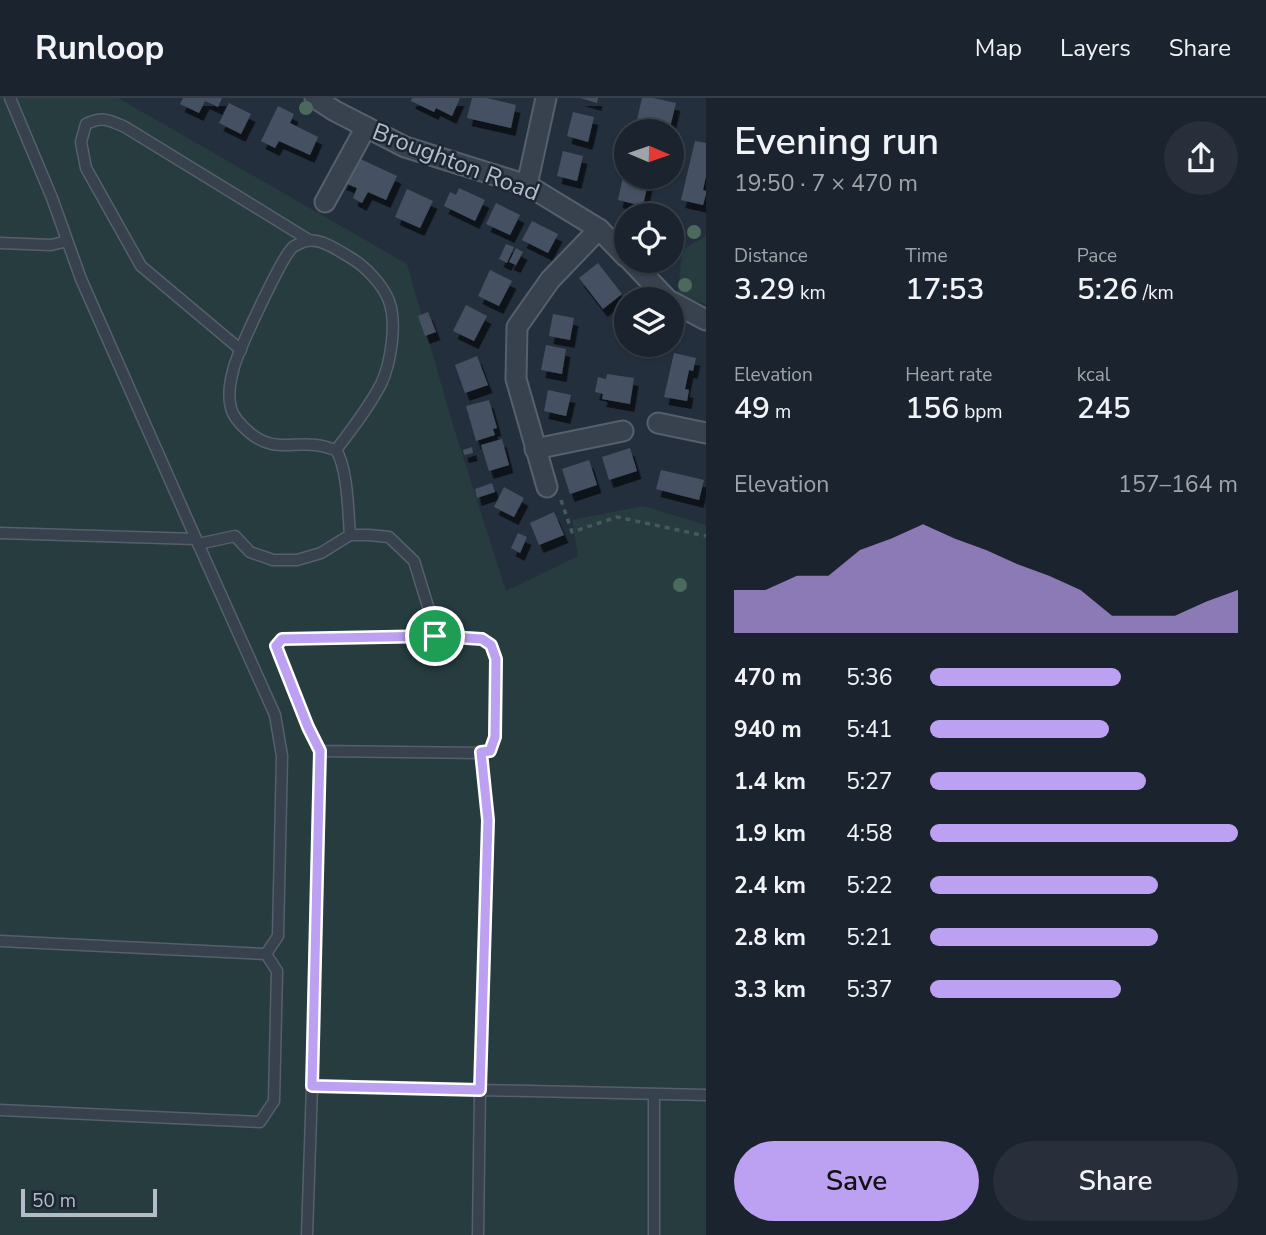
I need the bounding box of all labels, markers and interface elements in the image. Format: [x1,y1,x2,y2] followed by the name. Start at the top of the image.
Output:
[35,26,164,71] text: Runloop
[975,32,1022,64] text: Map
[1060,32,1131,64] text: Layers
[1169,32,1231,64] text: Share
[368,115,544,209] street label: Broughton Road
[734,116,939,167] text: Evening run
[614,119,684,189] north arrow
[614,119,684,357] map controls
[1164,121,1238,195] button: share
[734,168,918,199] text: 19:50 · 7 × 470 m
[614,203,684,273] button: locate
[734,243,808,269] text: Distance
[905,243,948,269] text: Time
[1077,243,1117,269] text: Pace
[734,269,795,310] text: 3.29
[905,269,984,310] text: 17:53
[1077,269,1138,310] text: 5:26
[795,280,826,306] text: km
[1138,280,1174,306] text: /km
[614,287,684,357] button: layers
[734,362,813,388] text: Elevation
[905,362,992,388] text: Heart rate
[1077,362,1110,388] text: kcal
[734,388,770,429] text: 49
[905,388,959,429] text: 156
[1077,388,1131,429] text: 245
[770,399,791,425] text: m
[959,399,1003,425] text: bpm
[734,469,829,500] text: Elevation
[1118,469,1238,500] text: 157–164 m
[405,606,465,666] pin
[416,617,454,655] icon: arrive
[734,662,802,693] text: 470 m
[846,662,893,693] text: 5:36
[734,714,802,745] text: 940 m
[846,714,893,745] text: 5:41
[734,766,806,797] text: 1.4 km
[846,766,893,797] text: 5:27
[734,818,806,849] text: 1.9 km
[846,818,893,849] text: 4:58
[734,870,806,901] text: 2.4 km
[846,870,893,901] text: 5:22
[734,922,806,953] text: 2.8 km
[846,922,893,953] text: 5:21
[734,974,806,1005] text: 3.3 km
[846,974,893,1005] text: 5:37
[734,1141,979,1221] button: Save
[993,1141,1238,1221] button: Share
[21,1186,158,1218] scale bar
[32,1188,76,1214] text: 50 m

